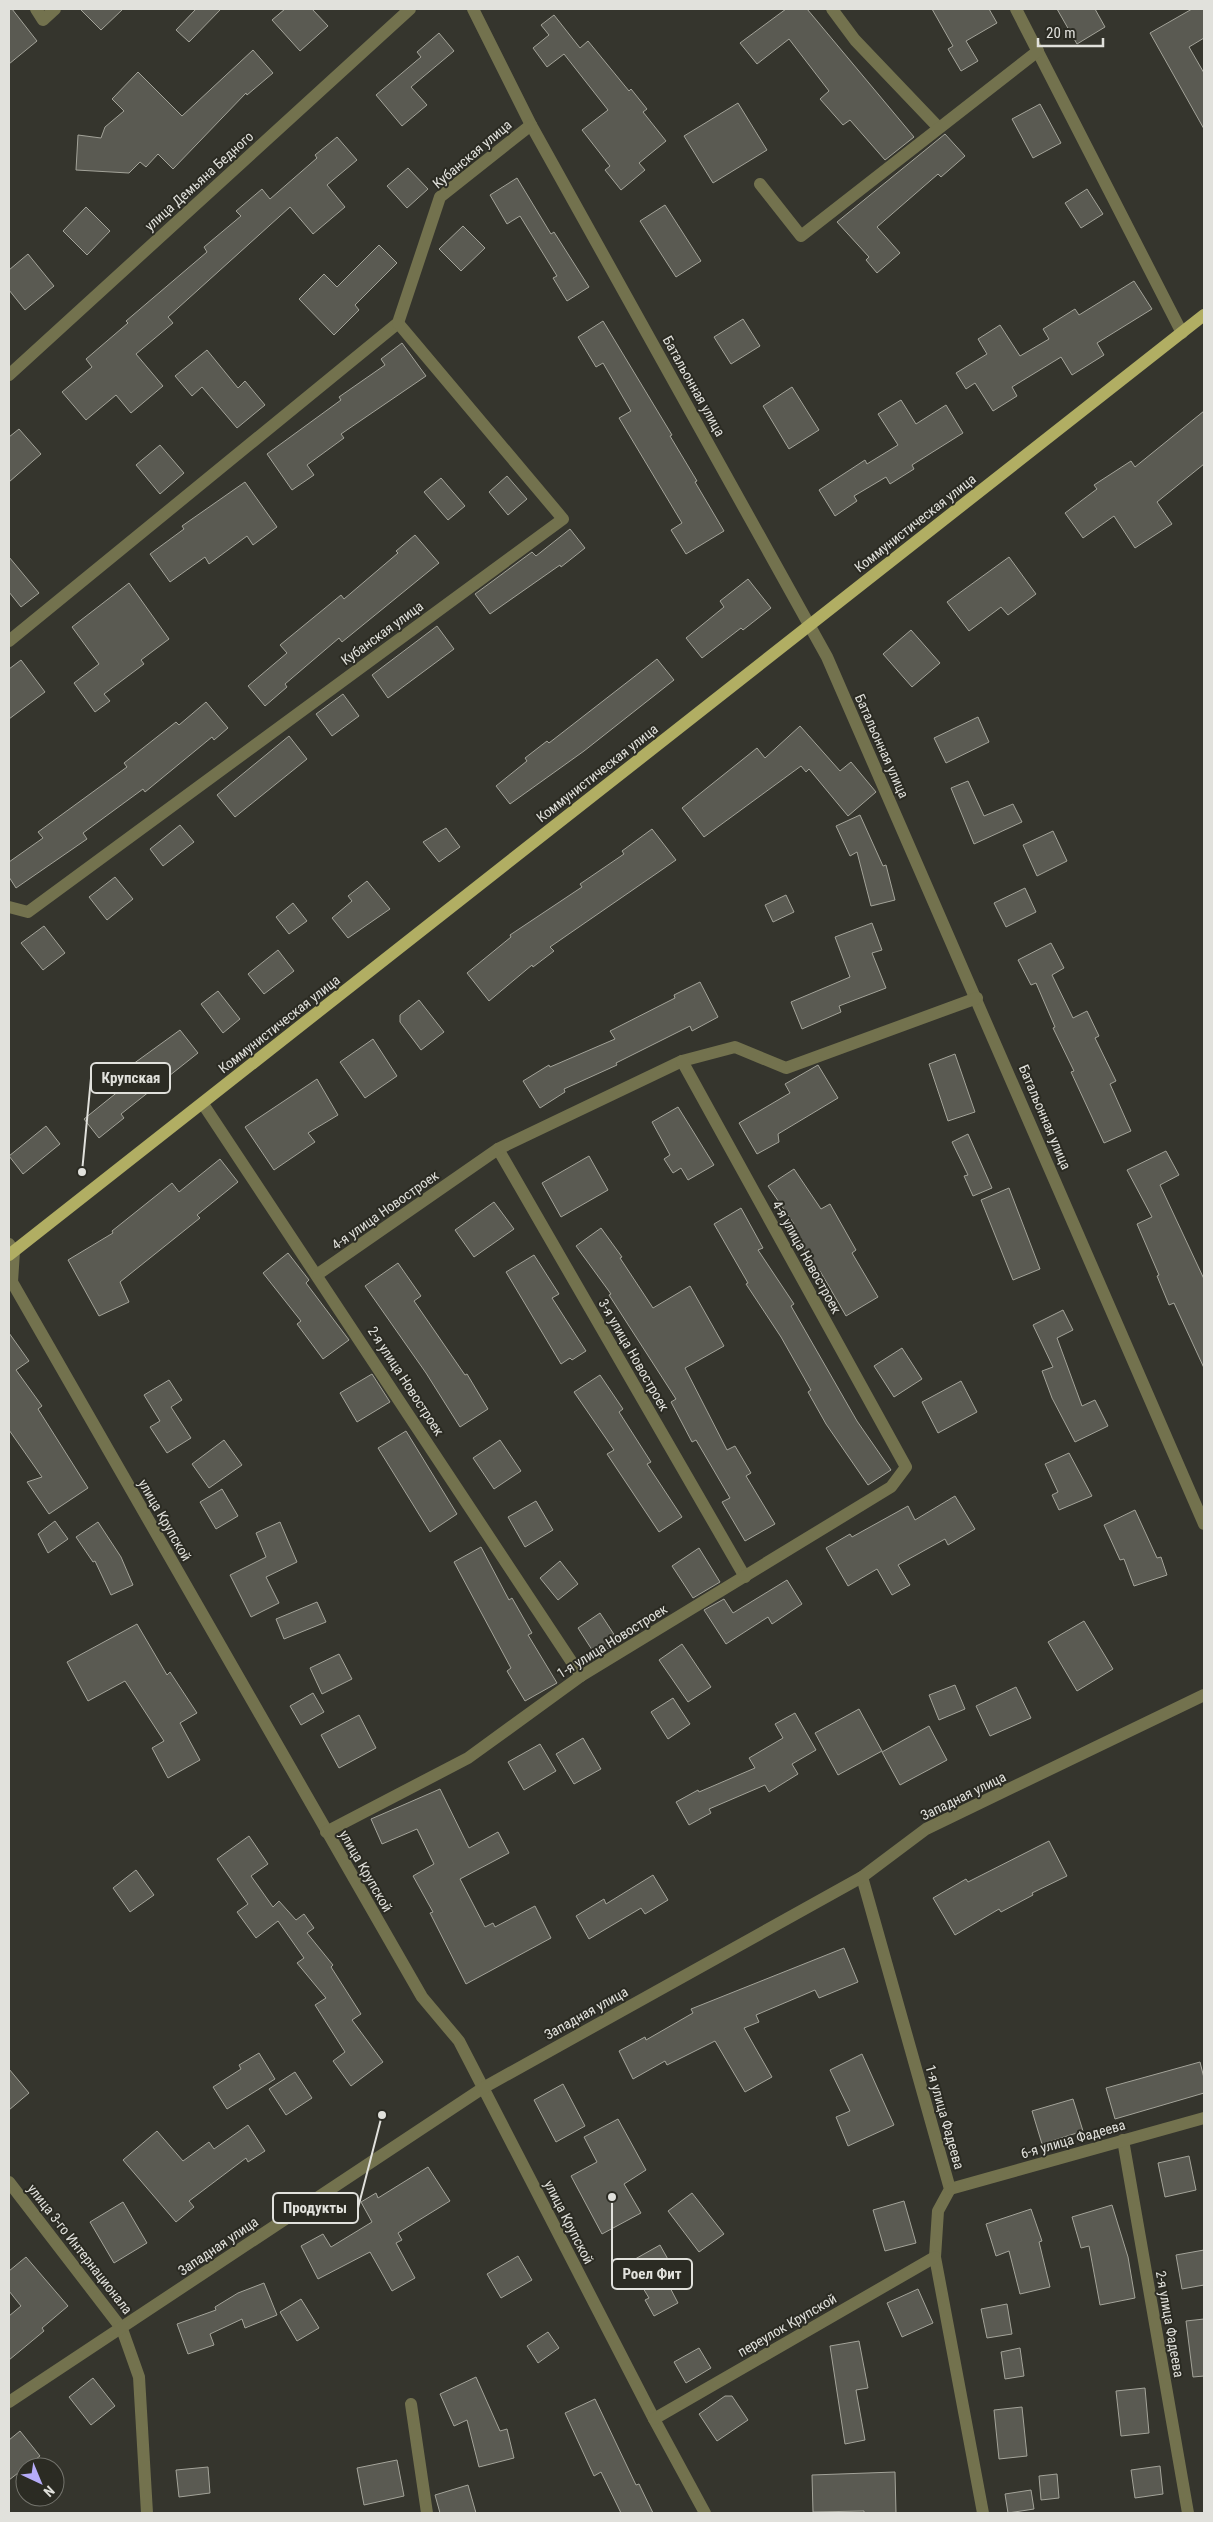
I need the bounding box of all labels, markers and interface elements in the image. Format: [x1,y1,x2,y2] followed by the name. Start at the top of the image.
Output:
[1038,15,1103,47] scale bar
[1046,24,1076,42] text: 20 m
[429,116,515,192] street label: Кубанская улица
[141,128,257,234] street label: улица Демьяна Бедного
[660,333,728,439] street label: Батальонная улица
[851,471,979,575] street label: Коммунистическая улица
[338,598,426,668] street label: Кубанская улица
[852,691,912,801] street label: Батальонная улица
[533,721,661,825] street label: Коммунистическая улица
[215,972,343,1076] street label: Коммунистическая улица
[1016,1062,1074,1172] street label: Батальонная улица
[91,1063,170,1093] callout: Крупская
[102,1069,160,1087] text: Крупская
[328,1167,442,1253] street label: 4-я улица Новостроек
[769,1198,845,1317] street label: 4-я улица Новостроек
[595,1296,673,1414] street label: 3-я улица Новостроек
[365,1323,447,1439] street label: 2-я улица Новостроек
[135,1476,195,1564] street label: улица Крупской
[554,1600,670,1681] street label: 1-я улица Новостроек
[918,1768,1008,1824] street label: Западная улица
[336,1827,396,1915] street label: улица Крупской
[541,1983,631,2043] street label: Западная улица
[922,2063,968,2171] street label: 1-я улица Фадеева
[1019,2116,1127,2162] street label: 6-я улица Фадеева
[541,2177,597,2267] street label: улица Крупской
[24,2181,136,2317] street label: улица 3-го Интернационала
[273,2193,358,2223] callout: Продукты
[283,2199,347,2217] text: Продукты
[175,2213,261,2279] street label: Западная улица
[612,2259,692,2289] callout: Роел Фит
[622,2265,682,2283] text: Роел Фит
[1153,2269,1187,2379] street label: 2-я улица Фадеева
[735,2290,839,2360] street label: переулок Крупской
[15,2457,65,2507] north arrow
[40,2483,58,2500] text: N

